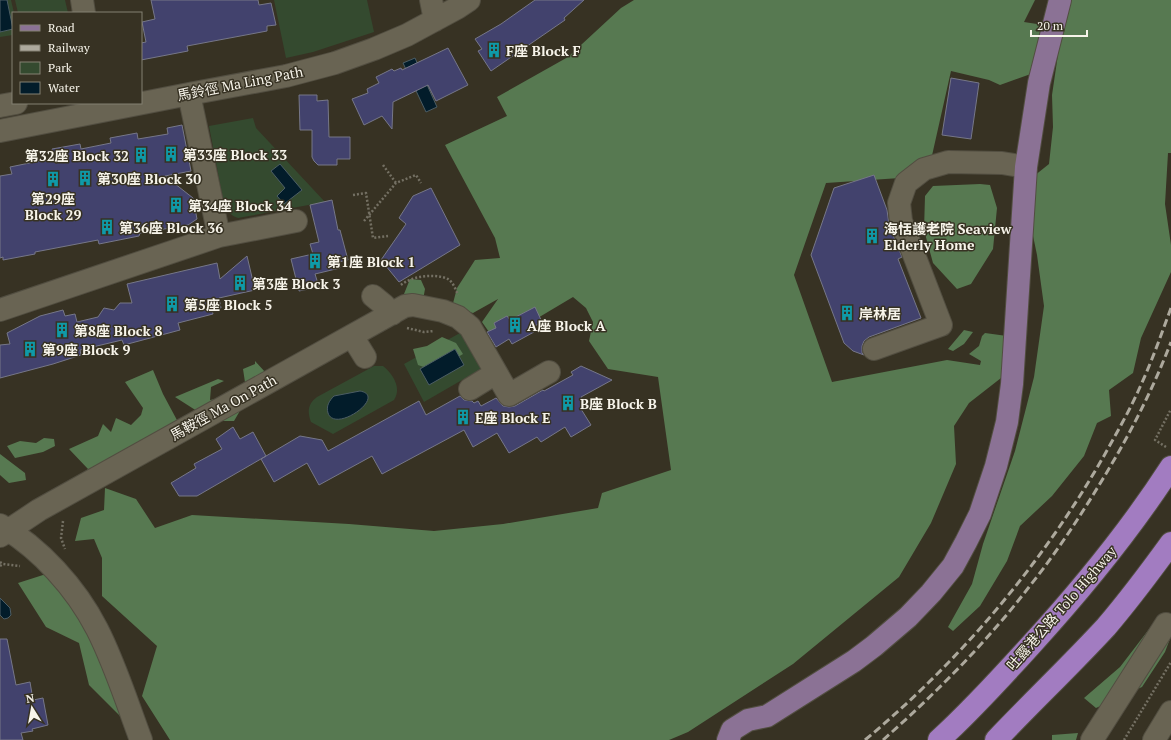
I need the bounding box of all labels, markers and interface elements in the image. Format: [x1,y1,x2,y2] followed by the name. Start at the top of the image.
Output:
[12,12,142,104] legend
[1031,12,1087,38] scale bar
[1037,18,1064,33] text: 20 m
[48,20,75,35] text: Road
[48,40,91,55] text: Railway
[485,41,503,59] building icon: F座 Block F
[506,41,581,60] place label: F座 Block F
[48,60,73,75] text: Park
[175,61,305,105] street label: 馬鈴徑 Ma Ling Path
[48,80,80,95] text: Water
[162,145,180,163] building icon: 第33座 Block 33
[183,145,287,164] place label: 第33座 Block 33
[25,146,129,165] place label: 第32座 Block 32
[132,146,150,164] building icon: 第32座 Block 32
[76,169,94,187] building icon: 第30座 Block 30
[97,169,201,188] place label: 第30座 Block 30
[44,170,62,188] building icon: 第29座 Block 29
[25,189,81,224] place label: 第29座 Block 29
[167,196,185,214] building icon: 第34座 Block 34
[188,196,292,215] place label: 第34座 Block 34
[98,218,116,236] building icon: 第36座 Block 36
[119,218,223,237] place label: 第36座 Block 36
[884,219,1012,254] place label: 海恬護老院 Seaview Elderly Home
[863,227,881,245] building icon: 海恬護老院 Seaview Elderly Home
[306,252,324,270] building icon: 第1座 Block 1
[327,252,415,271] place label: 第1座 Block 1
[231,274,249,292] building icon: 第3座 Block 3
[252,274,340,293] place label: 第3座 Block 3
[163,295,181,313] building icon: 第5座 Block 5
[184,295,272,314] place label: 第5座 Block 5
[838,304,856,322] building icon: 岸林居
[859,304,901,323] place label: 岸林居
[506,316,524,334] building icon: A座 Block A
[527,316,607,335] place label: A座 Block A
[53,321,71,339] building icon: 第8座 Block 8
[74,321,162,340] place label: 第8座 Block 8
[21,340,39,358] building icon: 第9座 Block 9
[42,340,130,359] place label: 第9座 Block 9
[166,370,280,444] street label: 馬鞍徑 Ma On Path
[559,394,577,412] building icon: B座 Block B
[580,394,657,413] place label: B座 Block B
[454,408,472,426] building icon: E座 Block E
[475,408,550,427] place label: E座 Block E
[1002,541,1121,674] street label: 吐露港公路 Tolo Highway
[12,688,52,728] north arrow
[25,690,36,706] text: N

